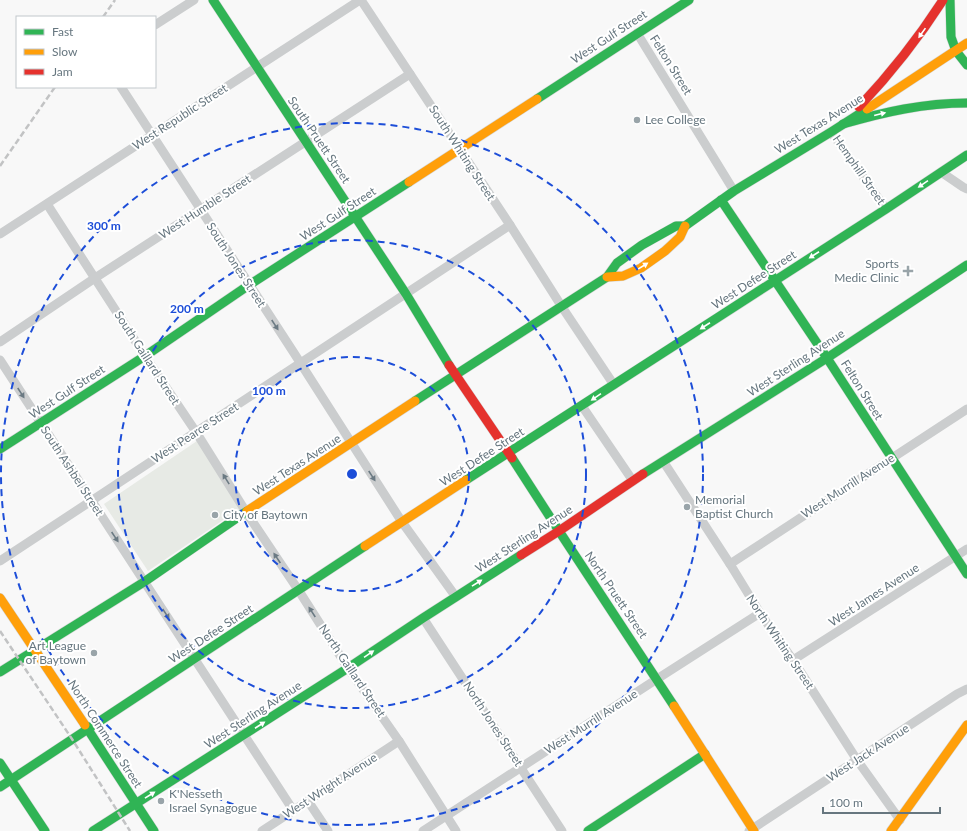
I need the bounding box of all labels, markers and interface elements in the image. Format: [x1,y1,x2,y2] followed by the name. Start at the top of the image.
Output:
[568,6,650,67] street label: West Gulf Street
[16,16,156,88] legend
[52,24,74,39] text: Fast
[918,27,926,38] one-way arrow
[647,32,696,98] street label: Felton Street
[52,44,78,59] text: Slow
[52,64,73,79] text: Jam
[129,80,231,153] street label: West Republic Street
[772,90,866,157] street label: West Texas Avenue
[285,94,354,186] street label: South Pruett Street
[426,102,499,204] street label: South Whiting Street
[874,111,886,117] one-way arrow
[645,112,706,127] place label: Lee College
[632,115,642,125] marker: Lee College
[830,132,889,208] street label: Hemphill Street
[156,171,254,242] street label: West Humble Street
[918,180,928,188] one-way arrow
[297,183,379,244] street label: West Gulf Street
[87,218,121,233] text: 300 m
[203,219,270,311] street label: South Jones Street
[709,246,799,312] street label: West Defee Street
[809,251,819,259] one-way arrow
[834,256,899,285] place label: Sports Medic Clinic
[638,262,648,270] one-way arrow
[902,265,914,277] marker: Sports Medic Clinic
[170,301,204,316] text: 200 m
[112,308,184,408] street label: South Gaillard Street
[271,320,279,330] one-way arrow
[700,322,710,330] one-way arrow
[744,326,847,400] street label: West Sterling Avenue
[838,357,887,423] street label: Felton Street
[26,361,108,422] street label: West Gulf Street
[252,383,286,398] text: 100 m
[17,388,25,398] one-way arrow
[591,393,601,401] one-way arrow
[148,399,242,466] street label: West Pearce Street
[38,423,107,519] street label: South Ashbel Street
[437,423,527,489] street label: West Defee Street
[250,431,343,499] street label: West Texas Avenue
[798,450,897,521] street label: West Murrill Avenue
[345,467,359,481] centre of rings
[368,471,376,481] one-way arrow
[222,473,229,485] one-way arrow
[695,492,773,521] place label: Memorial Baptist Church
[472,502,575,576] street label: West Sterling Avenue
[682,502,692,512] marker: Memorial Baptist Church
[223,507,308,522] place label: City of Baytown
[210,510,220,520] marker: City of Baytown
[111,532,119,542] one-way arrow
[582,548,651,642] street label: North Pruett Street
[273,553,281,564] one-way arrow
[826,560,922,629] street label: West James Avenue
[472,579,482,587] one-way arrow
[743,592,818,693] street label: North Whiting Street
[166,600,256,666] street label: West Defee Street
[308,606,316,617] one-way arrow
[162,609,170,619] one-way arrow
[316,621,389,721] street label: North Gaillard Street
[25,638,86,667] place label: Art League of Baytown
[89,648,99,658] marker: Art League of Baytown
[363,650,374,658] one-way arrow
[65,677,146,791] street label: North Commerce Street
[201,678,304,752] street label: West Sterling Avenue
[460,678,527,770] street label: North Jones Street
[541,686,640,757] street label: West Murrill Avenue
[824,720,912,785] street label: West Jack Avenue
[254,721,265,729] one-way arrow
[280,750,380,822] street label: West Wright Avenue
[169,786,257,815] place label: K'Nesseth Israel Synagogue
[823,789,940,815] scale bar
[144,791,156,798] one-way arrow
[829,795,863,810] text: 100 m
[156,796,166,806] marker: K'Nesseth Israel Synagogue

